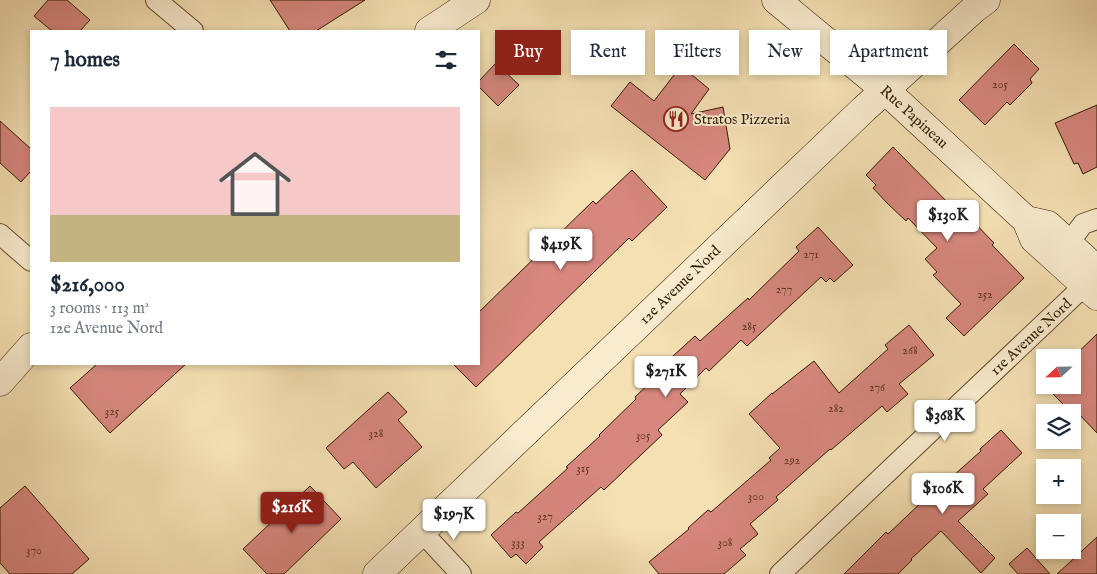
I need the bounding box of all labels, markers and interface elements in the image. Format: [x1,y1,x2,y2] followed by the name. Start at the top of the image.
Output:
[495,30,561,75] chip: Buy
[571,30,645,75] chip: Rent
[655,30,739,75] chip: Filters
[749,30,820,75] chip: New
[830,30,947,75] chip: Apartment
[432,46,460,74] icon: filters
[50,47,120,74] text: 7 homes
[992,77,1009,92] house number: 205
[876,81,952,153] street label: Rue Papineau
[663,106,689,132] restaurant icon: Stratos Pizzeria
[694,110,791,129] place label: Stratos Pizzeria
[210,139,300,229] icon: home
[913,200,983,242] pin: $130K
[928,206,968,226] text: $130K
[526,228,596,271] pin: $419K
[540,235,582,255] text: $419K
[635,241,725,329] street label: 12e Avenue Nord
[803,247,819,262] house number: 271
[50,272,125,299] text: $216,000
[776,282,792,297] house number: 277
[977,287,993,302] house number: 252
[986,294,1076,380] street label: 11e Avenue Nord
[50,299,149,319] text: 3 rooms · 113 m²
[50,319,163,339] text: 12e Avenue Nord
[742,319,757,334] house number: 285
[902,343,918,358] house number: 268
[1036,349,1081,394] north arrow
[1036,349,1081,559] map controls
[631,356,701,398] pin: $271K
[645,362,687,382] text: $271K
[869,380,886,395] house number: 276
[910,400,980,442] pin: $368K
[828,401,844,416] house number: 282
[105,404,120,419] house number: 325
[1036,404,1081,449] button: layers
[925,406,965,426] text: $368K
[369,426,384,441] house number: 328
[636,428,651,443] house number: 305
[784,453,801,468] house number: 292
[1036,459,1081,504] button: +
[576,461,590,476] house number: 315
[908,472,978,515] pin: $106K
[923,479,963,499] text: $106K
[748,489,764,504] house number: 300
[257,492,327,534] pin: $216K
[272,498,312,518] text: $216K
[419,498,489,541] pin: $197K
[434,505,474,525] text: $197K
[537,509,553,524] house number: 327
[1036,514,1081,559] button: −
[511,535,525,550] house number: 333
[717,535,733,550] house number: 308
[26,543,42,558] house number: 370

